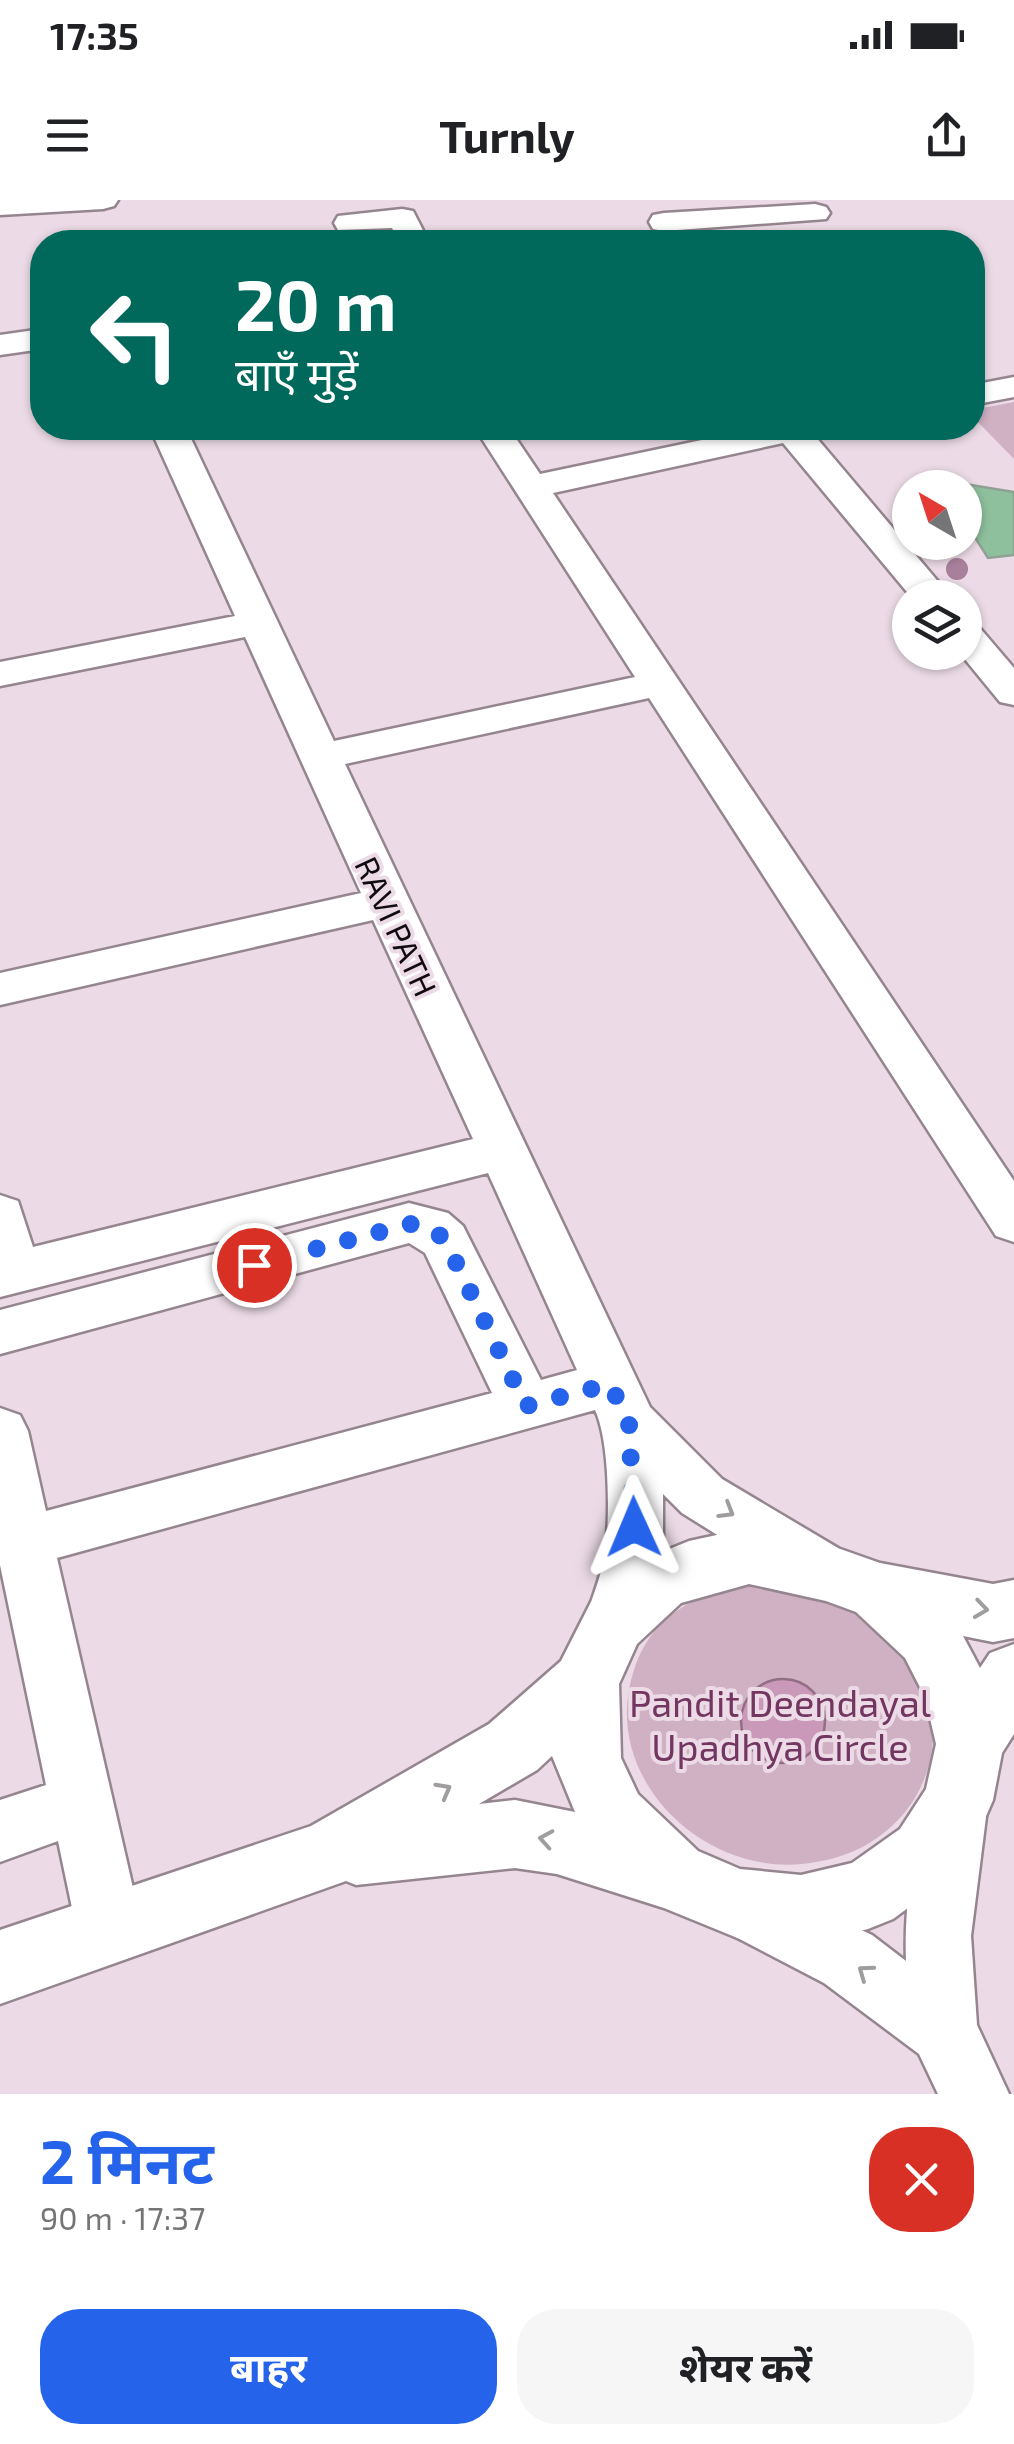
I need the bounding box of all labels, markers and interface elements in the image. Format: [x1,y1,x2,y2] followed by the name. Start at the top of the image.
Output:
[50,12,139,58] text: 17:35
[40,108,95,163] icon: menu
[439,108,575,162] text: Turnly
[919,108,974,163] icon: share
[235,261,397,345] text: 20 m
[70,270,200,400] icon: left
[235,346,358,400] text: बाएँ मुड़ें
[892,470,982,560] north arrow
[892,470,982,670] map controls
[892,580,982,670] button: layers
[348,850,446,1002] street label: RAVI PATH
[212,1223,297,1308] pin
[227,1238,282,1293] icon: arrive
[582,1475,686,1579] position arrow
[716,1499,734,1518] one-way arrow
[972,1598,989,1619] one-way arrow
[629,1679,931,1769] park label: Pandit Deendayal Upadhya Circle
[434,1782,452,1802] one-way arrow
[538,1829,554,1850] one-way arrow
[858,1966,876,1983] one-way arrow
[40,2124,214,2196] text: 2 मिनट
[869,2127,974,2232] button: close
[40,2198,205,2236] text: 90 m · 17:37
[40,2309,497,2424] button: बाहर
[517,2309,974,2424] button: शेयर करें

